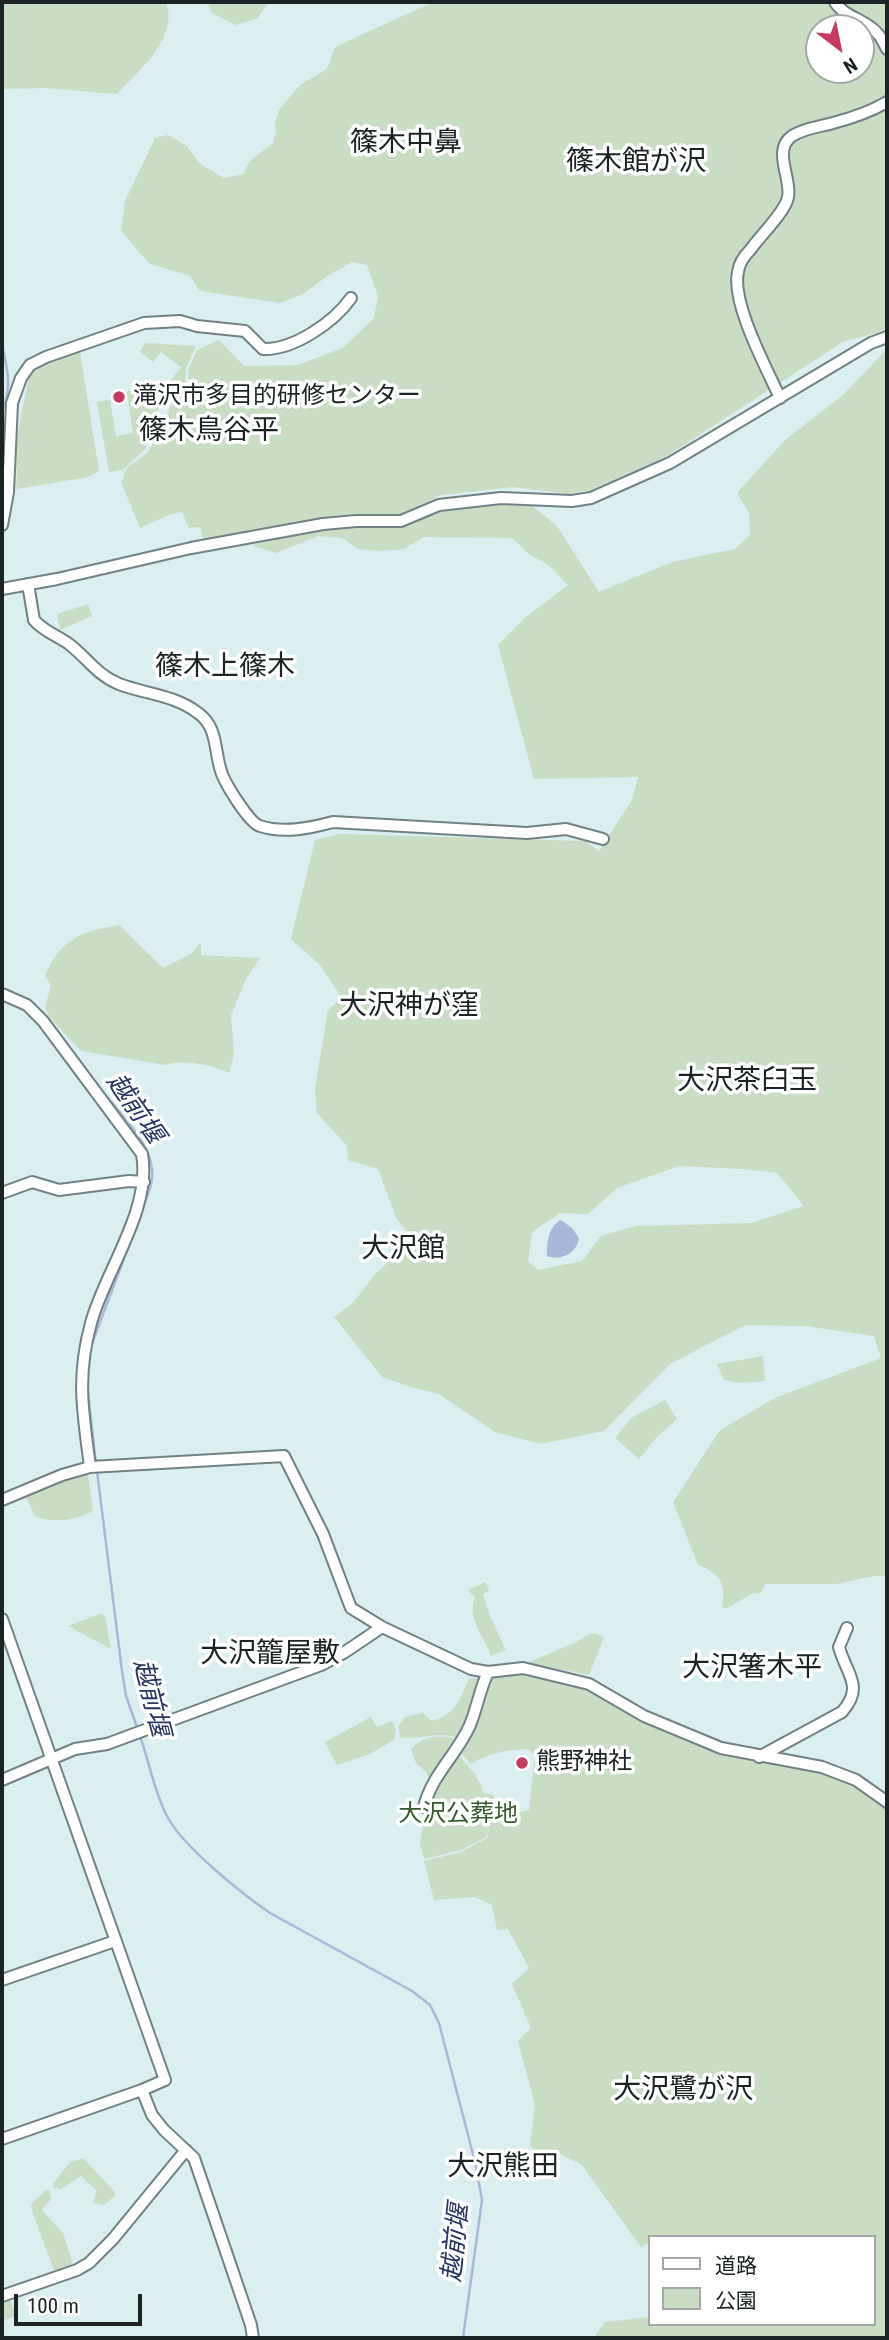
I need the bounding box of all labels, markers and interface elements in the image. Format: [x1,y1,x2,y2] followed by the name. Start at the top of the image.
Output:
[805,14,875,84] north arrow
[839,53,861,78] text: N
[350,127,462,161] district label: 篠木中鼻
[566,146,706,180] district label: 篠木館が沢
[133,383,421,411] place label: 滝沢市多目的研修センター
[111,389,127,405] marker: 滝沢市多目的研修センター
[139,415,279,449] district label: 篠木鳥谷平
[155,651,295,685] district label: 篠木上篠木
[339,990,479,1024] district label: 大沢神が窪
[677,1065,817,1099] district label: 大沢茶臼玉
[99,1068,169,1150] water label: 越前堰
[361,1233,445,1267] district label: 大沢館
[200,1638,340,1672] district label: 大沢籠屋敷
[682,1652,822,1686] district label: 大沢箸木平
[125,1656,175,1740] water label: 越前堰
[536,1749,632,1777] place label: 熊野神社
[514,1755,530,1771] marker: 熊野神社
[398,1801,518,1829] park label: 大沢公葬地
[613,2074,753,2108] district label: 大沢鷺が沢
[447,2151,559,2185] district label: 大沢熊田
[437,2203,477,2283] water label: 越前堰
[648,2235,875,2326] legend
[715,2254,757,2278] text: 道路
[18,2280,145,2324] scale bar
[715,2289,757,2313] text: 公園
[27,2294,79,2318] text: 100 m

